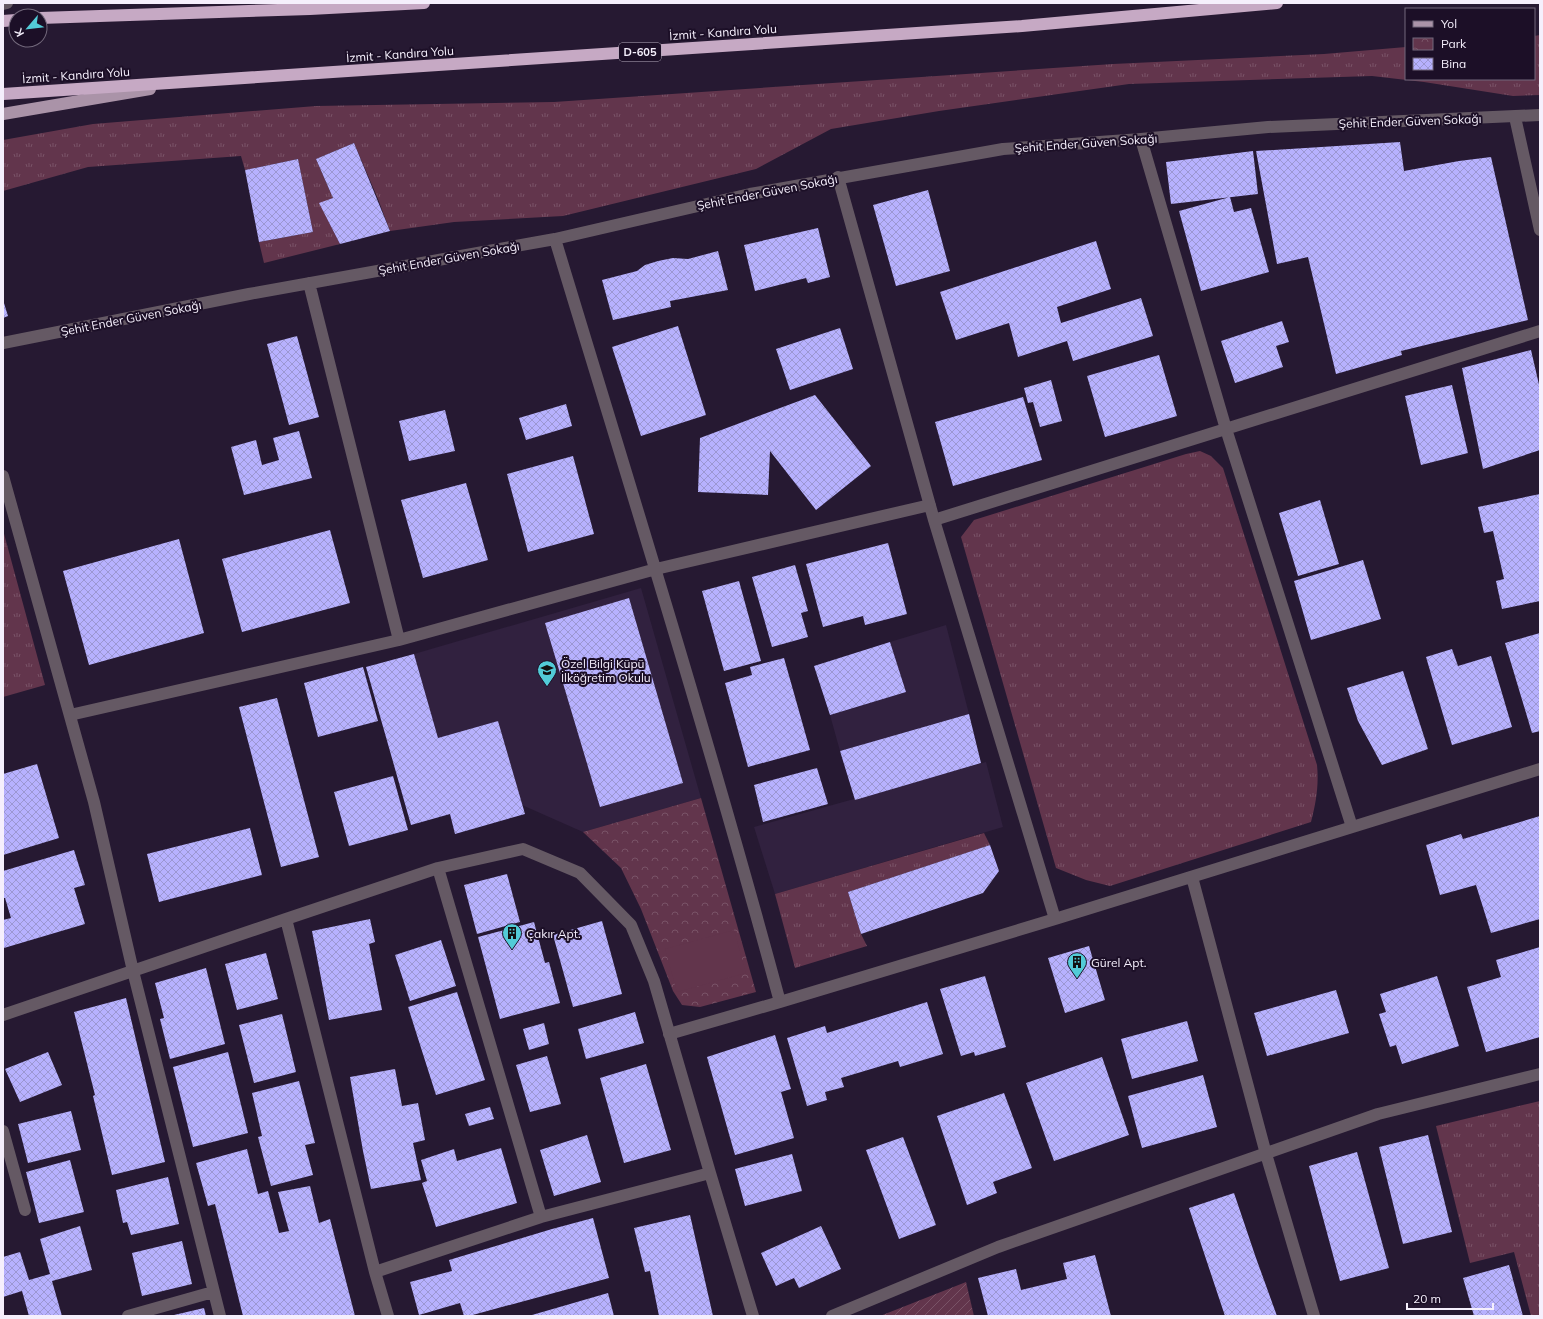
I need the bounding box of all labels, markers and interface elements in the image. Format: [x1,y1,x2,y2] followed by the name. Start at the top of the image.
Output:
[8,8,48,48] north arrow
[1405,8,1535,80] legend
[1440,16,1457,31] text: Yol
[669,21,777,43] street label: İzmit - Kandıra Yolu
[11,26,27,39] text: K
[1441,36,1467,51] text: Park
[346,43,454,65] street label: İzmit - Kandıra Yolu
[619,43,661,61] road number: D-605
[1441,56,1466,71] text: Bina
[22,64,130,86] street label: İzmit - Kandıra Yolu
[1338,111,1482,131] street label: Şehit Ender Güven Sokağı
[1014,131,1158,155] street label: Şehit Ender Güven Sokağı
[695,171,839,213] street label: Şehit Ender Güven Sokağı
[377,238,521,278] street label: Şehit Ender Güven Sokağı
[59,297,203,339] street label: Şehit Ender Güven Sokağı
[561,656,651,685] place label: Özel Bilgi Küpü İlköğretim Okulu
[536,659,558,687] school or university icon: Özel Bilgi Küpü İlköğretim Okulu
[501,922,523,950] building icon: Çakır Apt.
[526,926,581,941] place label: Çakır Apt.
[1066,951,1088,979] building icon: Gürel Apt.
[1091,955,1147,970] place label: Gürel Apt.
[1407,1285,1493,1311] scale bar
[1413,1291,1441,1306] text: 20 m

